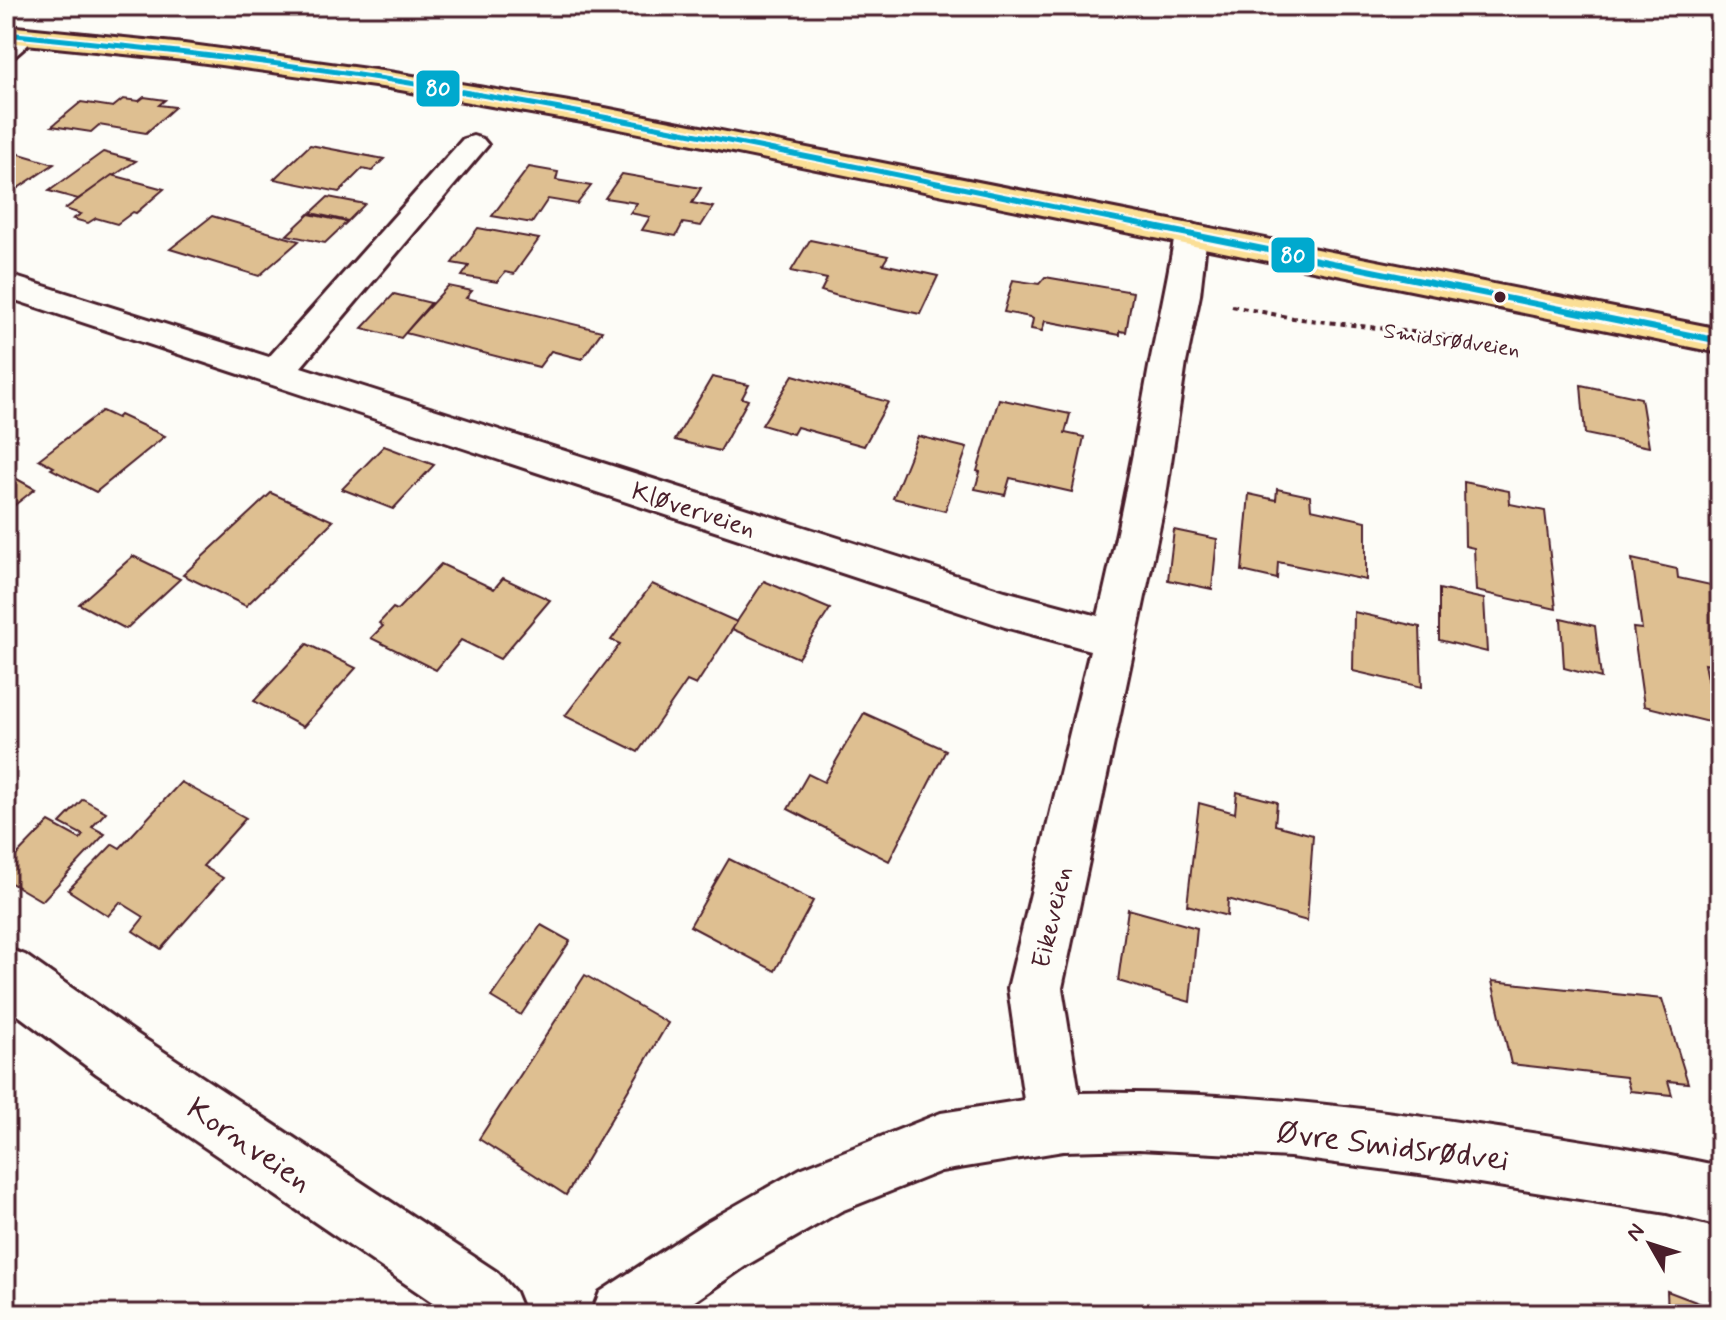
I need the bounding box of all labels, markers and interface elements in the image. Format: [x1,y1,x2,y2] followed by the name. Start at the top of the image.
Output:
[415,69,461,108] line badge: 80
[426,76,451,104] text: 80
[1270,236,1316,274] line badge: 80
[1281,243,1306,271] text: 80
[1492,289,1508,305] unlabelled marker
[1382,318,1522,364] street label: Smidsrødveien
[627,475,760,547] street label: Kløverveien
[1025,863,1081,972] street label: Eikeveien
[178,1088,320,1203] street label: Kornveien
[1274,1112,1511,1182] street label: Øvre Smidsrødvei
[1610,1204,1690,1284] north arrow
[1621,1218,1652,1247] text: N

